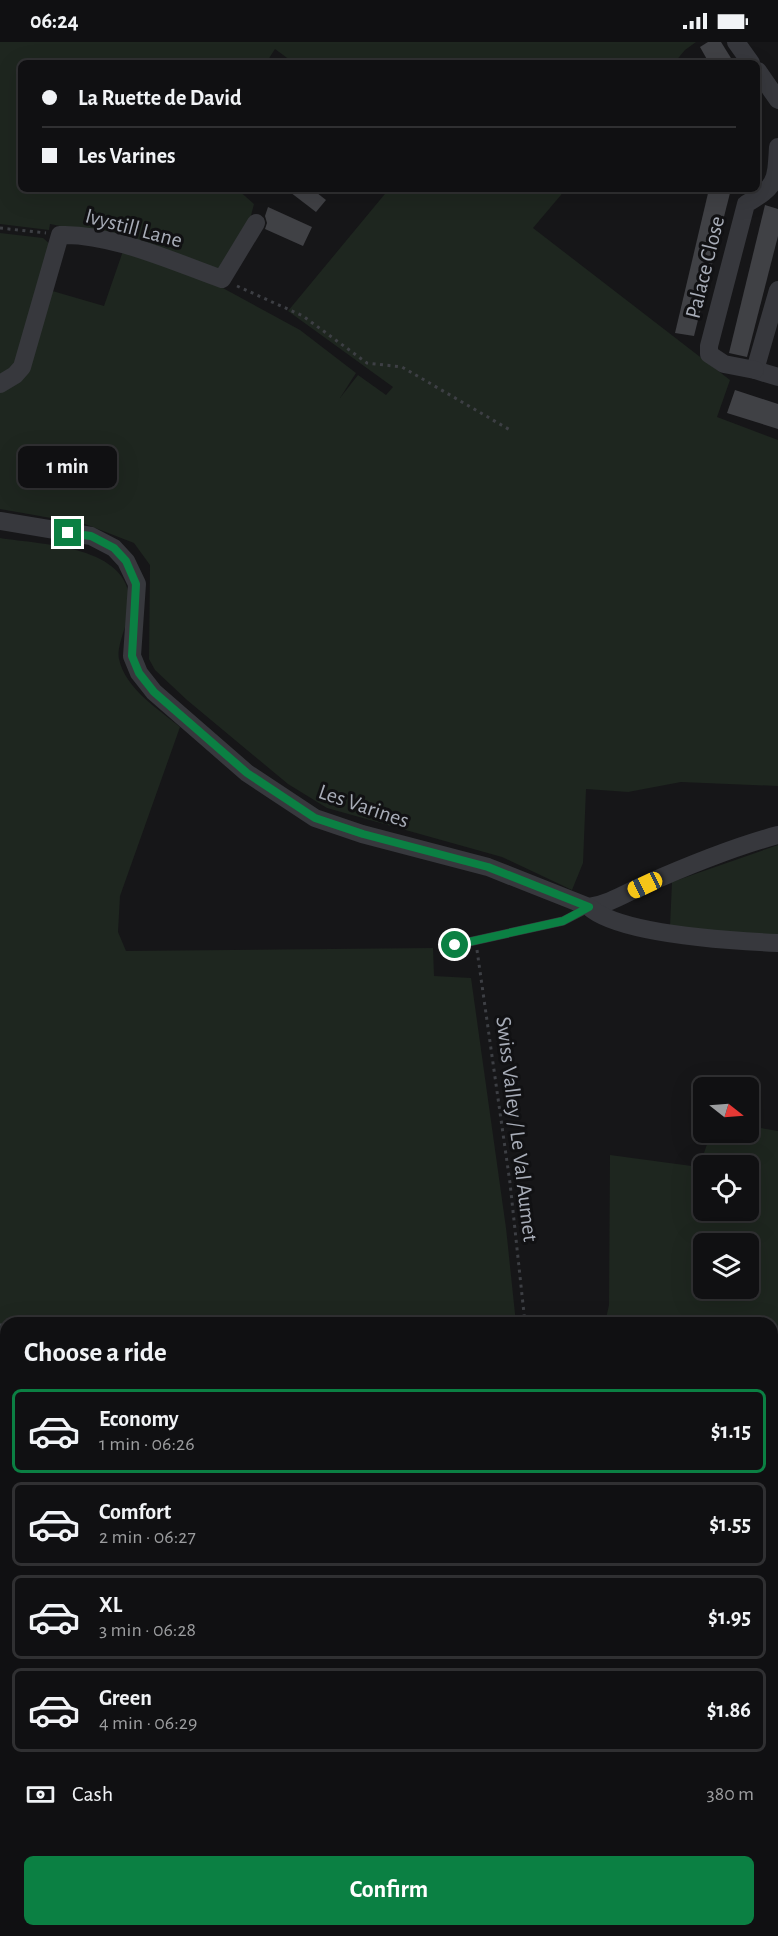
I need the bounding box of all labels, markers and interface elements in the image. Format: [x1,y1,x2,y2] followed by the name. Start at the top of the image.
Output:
[30,10,79,32] text: 06:24
[78,87,241,109] text: La Ruette de David
[78,145,176,167] text: Les Varines
[83,204,185,251] street label: Ivystill Lane
[682,214,728,321] street label: Palace Close
[19,446,118,488] callout: 1 min
[46,457,89,477] text: 1 min
[54,519,81,546] route end
[316,780,412,832] street label: Les Varines
[625,869,665,901] car
[441,931,468,958] route start
[492,1015,542,1243] street label: Swiss Valley / Le Val Aumet
[693,1077,759,1143] north arrow
[693,1077,759,1299] map controls
[693,1155,759,1221] button: locate
[693,1233,759,1299] button: layers
[24,1339,167,1366] text: Choose a ride
[27,1404,81,1458] icon: car
[99,1408,179,1430] text: Economy
[711,1420,751,1442] text: $1.15
[99,1434,195,1454] text: 1 min · 06:26
[27,1497,81,1551] icon: car
[99,1501,171,1523] text: Comfort
[709,1513,751,1535] text: $1.55
[99,1527,196,1547] text: 2 min · 06:27
[27,1590,81,1644] icon: car
[99,1594,122,1616] text: XL
[708,1606,751,1628] text: $1.95
[99,1620,196,1640] text: 3 min · 06:28
[27,1683,81,1737] icon: car
[99,1687,152,1709] text: Green
[707,1699,751,1721] text: $1.86
[99,1713,197,1733] text: 4 min · 06:29
[24,1778,57,1811] icon: cash
[72,1783,113,1805] text: Cash
[706,1784,754,1804] text: 380 m
[24,1856,754,1925] button: Confirm

